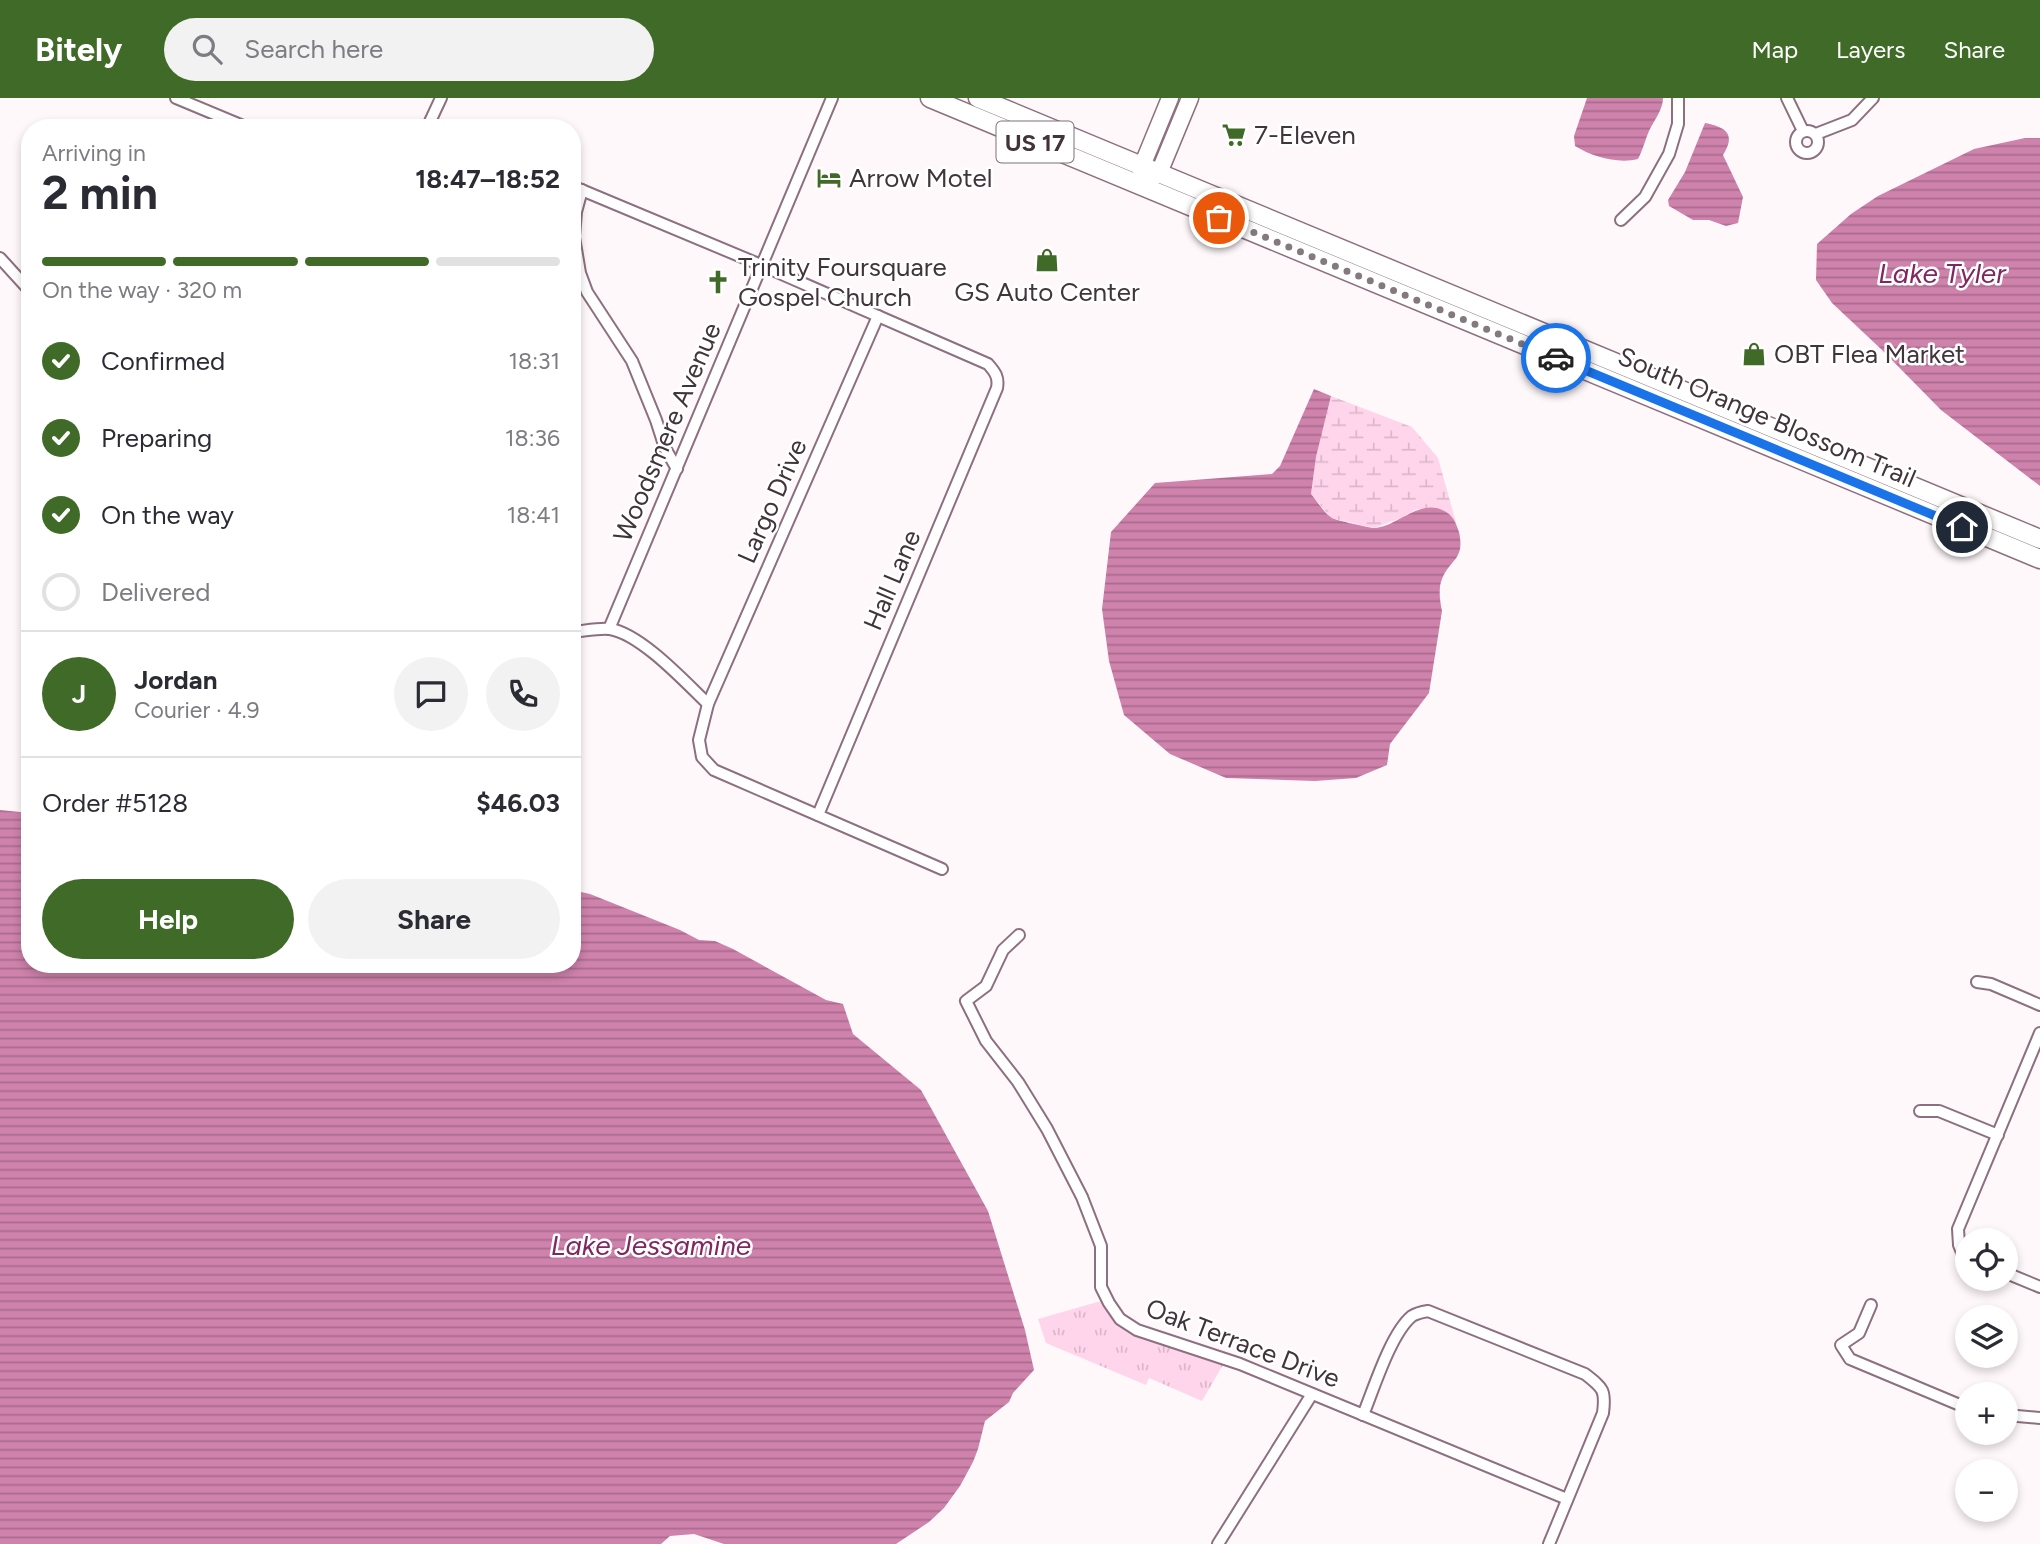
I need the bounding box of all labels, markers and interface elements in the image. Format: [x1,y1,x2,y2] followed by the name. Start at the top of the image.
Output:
[164,18,654,81] search box
[35,30,122,69] text: Bitely
[188,30,226,68] icon: search
[244,33,383,65] text: Search here
[1751,35,1798,64] text: Map
[1836,35,1905,64] text: Layers
[1943,35,2005,64] text: Share
[1254,119,1356,151] place label: 7-Eleven
[1220,121,1248,149] supermarket icon: 7-Eleven
[996,122,1074,162] road number: US 17
[42,139,146,167] text: Arriving in
[849,162,992,194] place label: Arrow Motel
[415,163,560,195] text: 18:47–18:52
[815,164,843,192] hotel icon: Arrow Motel
[42,165,158,221] text: 2 min
[1189,188,1249,248] pin
[1200,199,1238,237] icon: bag
[1033,246,1061,274] shop icon: GS Auto Center
[738,251,947,313] place label: Trinity Foursquare Gospel Church
[1878,256,2007,290] water label: Lake Tyler
[704,268,732,296] church icon: Trinity Foursquare Gospel Church
[42,276,242,304] text: On the way · 320 m
[954,276,1140,308] place label: GS Auto Center
[606,318,728,546] street label: Woodsmere Avenue
[1521,323,1591,393] courier
[1774,338,1965,370] place label: OBT Flea Market
[1537,339,1575,377] icon: car
[1613,340,1921,494] street label: South Orange Blossom Trail
[1740,340,1768,368] shop icon: OBT Flea Market
[42,342,80,380] icon: check
[101,345,225,377] text: Confirmed
[509,347,560,375] text: 18:31
[42,419,80,457] icon: check
[101,422,212,454] text: Preparing
[505,424,560,452] text: 18:36
[730,434,814,568] street label: Largo Drive
[42,496,80,534] icon: check
[1932,497,1992,557] pin
[101,499,234,531] text: On the way
[507,501,560,529] text: 18:41
[1943,508,1981,546] icon: home
[857,525,927,635] street label: Hall Lane
[101,576,210,608] text: Delivered
[394,657,468,731] button: chat
[486,657,560,731] button: phone
[134,664,217,696] text: Jordan
[72,678,86,710] text: J
[134,696,260,724] text: Courier · 4.9
[42,787,188,819] text: Order #5128
[476,787,560,819] text: $46.03
[42,879,294,959] button: Help
[308,879,560,959] button: Share
[551,1228,751,1262] water label: Lake Jessamine
[1955,1228,2018,1522] map controls
[1955,1228,2018,1291] button: locate
[1142,1291,1344,1395] street label: Oak Terrace Drive
[1955,1305,2018,1368] button: layers
[1955,1382,2018,1445] button: +
[1955,1459,2018,1522] button: −

